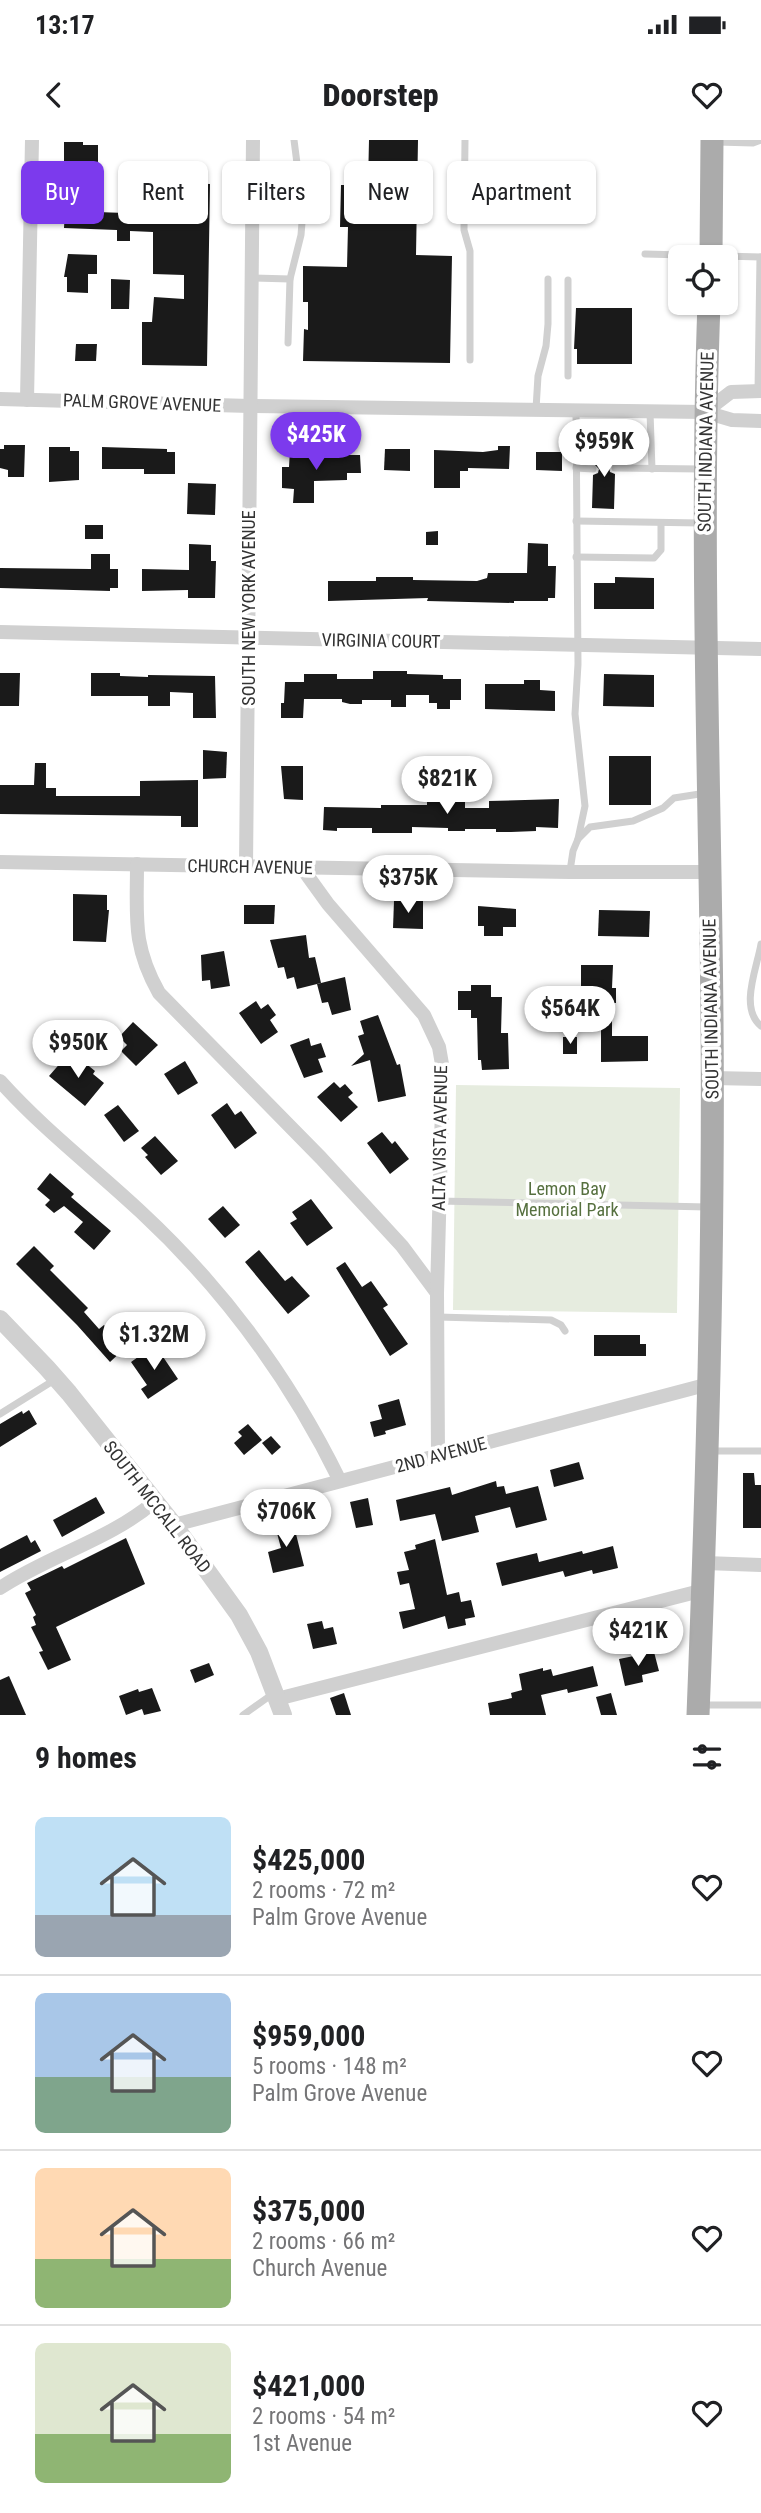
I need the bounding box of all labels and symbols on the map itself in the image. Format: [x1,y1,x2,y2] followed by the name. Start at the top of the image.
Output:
[693,351,718,532] street label: SOUTH INDIANA AVENUE
[63,389,222,416] street label: PALM GROVE AVENUE
[267,412,365,472] pin: $425K
[555,420,653,479] pin: $959K
[238,510,259,706] street label: SOUTH NEW YORK AVENUE
[321,629,441,652] street label: VIRGINIA COURT
[398,756,496,816] pin: $821K
[187,855,313,878] street label: CHURCH AVENUE
[359,856,457,915] pin: $375K
[698,919,723,1099] street label: SOUTH INDIANA AVENUE
[521,986,619,1046] pin: $564K
[29,1020,127,1080] pin: $950K
[428,1065,451,1211] street label: ALTA VISTA AVENUE
[515,1178,619,1220] park label: Lemon Bay Memorial Park
[97,1312,211,1372] pin: $1.32M
[393,1432,489,1477] street label: 2ND AVENUE
[99,1437,215,1577] street label: SOUTH MCCALL ROAD
[237,1490,335,1549] pin: $706K
[589,1608,687,1668] pin: $421K

